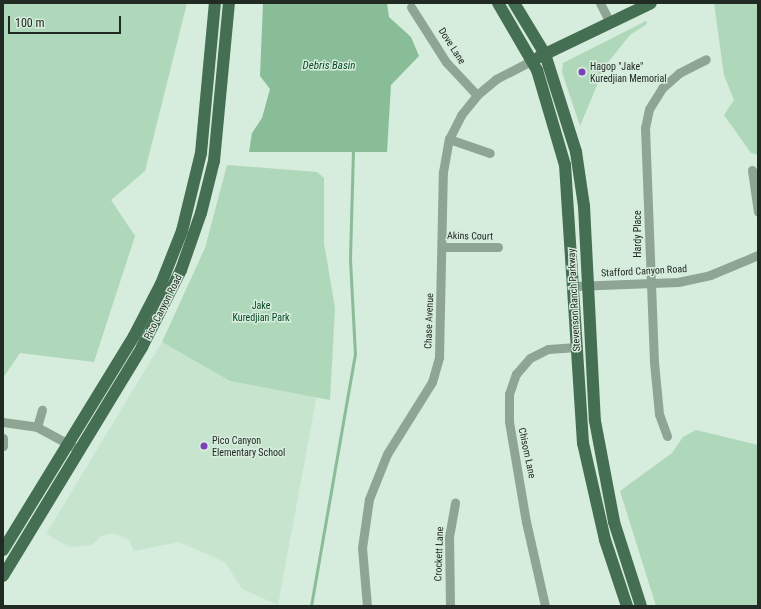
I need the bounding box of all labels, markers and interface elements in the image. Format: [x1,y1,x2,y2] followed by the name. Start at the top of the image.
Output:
[10,8,123,34] scale bar
[15,16,45,30] text: 100 m
[436,26,468,66] street label: Dove Lane
[303,59,355,73] water label: Debris Basin
[590,60,666,84] place label: Hagop "Jake" Kuredjian Memorial
[577,67,587,77] marker: Hagop "Jake" Kuredjian Memorial
[632,210,644,258] street label: Hardy Place
[447,230,493,242] street label: Akins Court
[565,248,583,352] street label: Stevenson Ranch Parkway
[601,263,687,279] street label: Stafford Canyon Road
[141,272,185,342] street label: Pico Canyon Road
[422,293,436,349] street label: Chase Avenue
[232,299,290,322] park label: Jake Kuredjian Park
[516,427,538,479] street label: Chisom Lane
[212,434,285,458] place label: Pico Canyon Elementary School
[199,441,209,451] marker: Pico Canyon Elementary School
[432,526,446,582] street label: Crockett Lane

